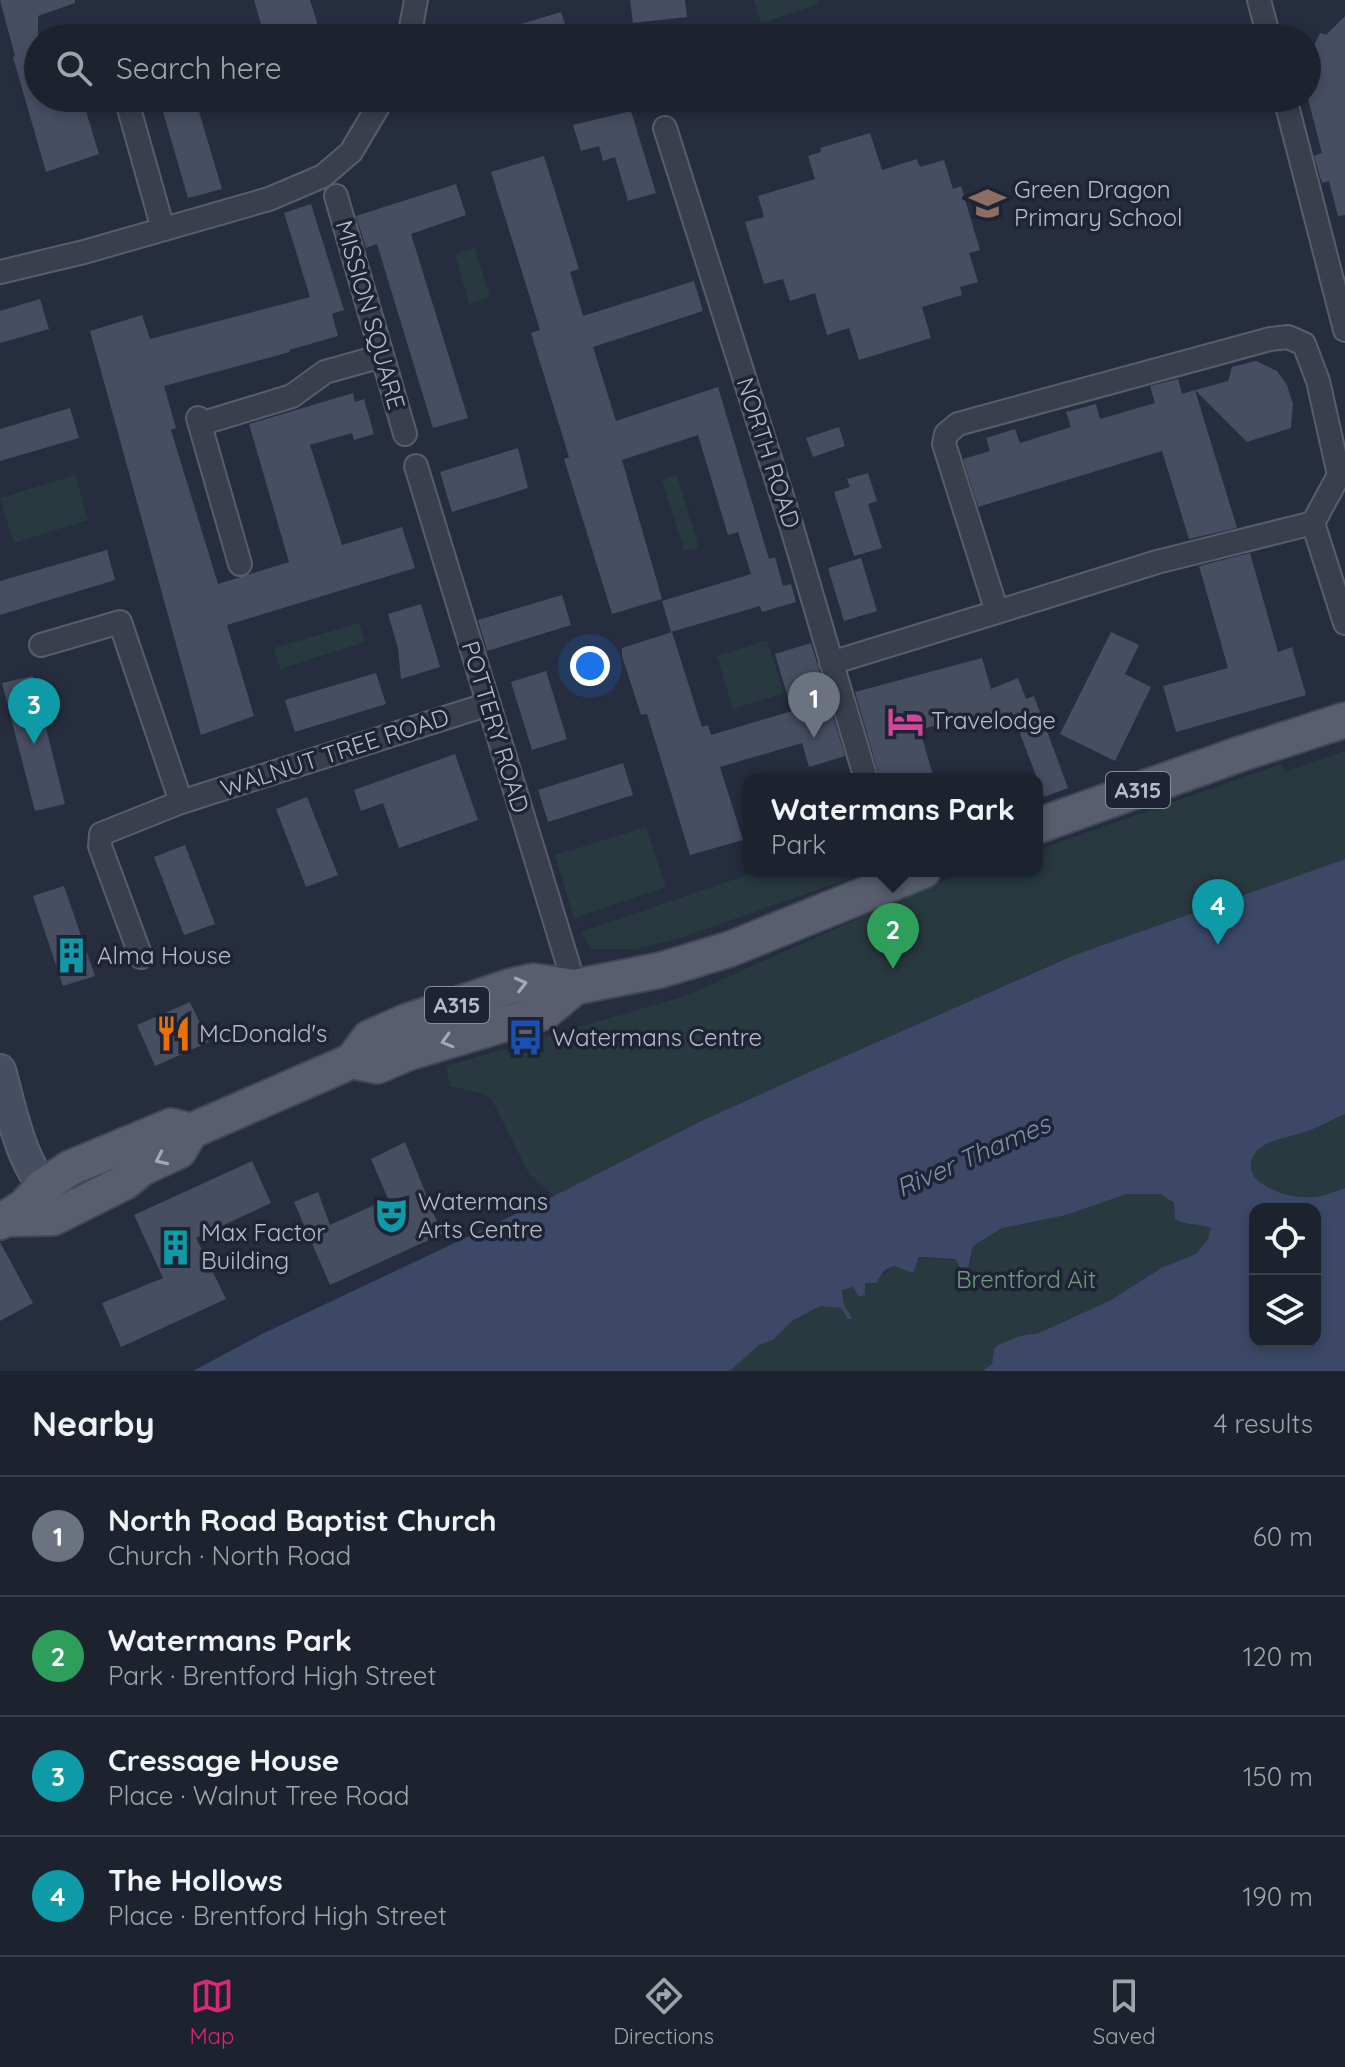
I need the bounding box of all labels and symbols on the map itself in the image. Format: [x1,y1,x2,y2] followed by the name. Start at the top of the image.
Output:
[1014,174,1183,232] place label: Green Dragon Primary School
[969,185,1007,223] school or university icon: Green Dragon Primary School
[330,217,412,413] street label: MISSION SQUARE
[730,373,807,532] street label: NORTH ROAD
[456,637,536,816] street label: POTTERY ROAD
[570,646,610,686] your location
[788,672,840,738] pin: 1
[8,678,60,744] pin: 3
[217,701,452,803] street label: WALNUT TREE ROAD
[886,702,924,740] hotel icon: Travelodge
[931,705,1056,735] place label: Travelodge
[1106,772,1170,808] road number: A315
[1192,879,1244,945] pin: 4
[867,903,919,969] pin: 2
[52,937,90,975] building icon: Alma House
[97,940,231,970] place label: Alma House
[513,976,527,993] one-way arrow
[425,987,489,1023] road number: A315
[154,1015,192,1053] restaurant icon: McDonald's
[199,1018,327,1048] place label: McDonald's
[507,1019,545,1057] bus stop icon: Watermans Centre
[552,1022,762,1052] place label: Watermans Centre
[441,1032,455,1049] one-way arrow
[891,1106,1057,1204] water label: River Thames
[155,1149,169,1165] one-way arrow
[418,1186,548,1244] place label: Watermans Arts Centre
[373,1197,411,1235] theatre icon: Watermans Arts Centre
[201,1217,325,1275] place label: Max Factor Building
[156,1228,194,1266] building icon: Max Factor Building
[956,1264,1096,1294] park label: Brentford Ait

